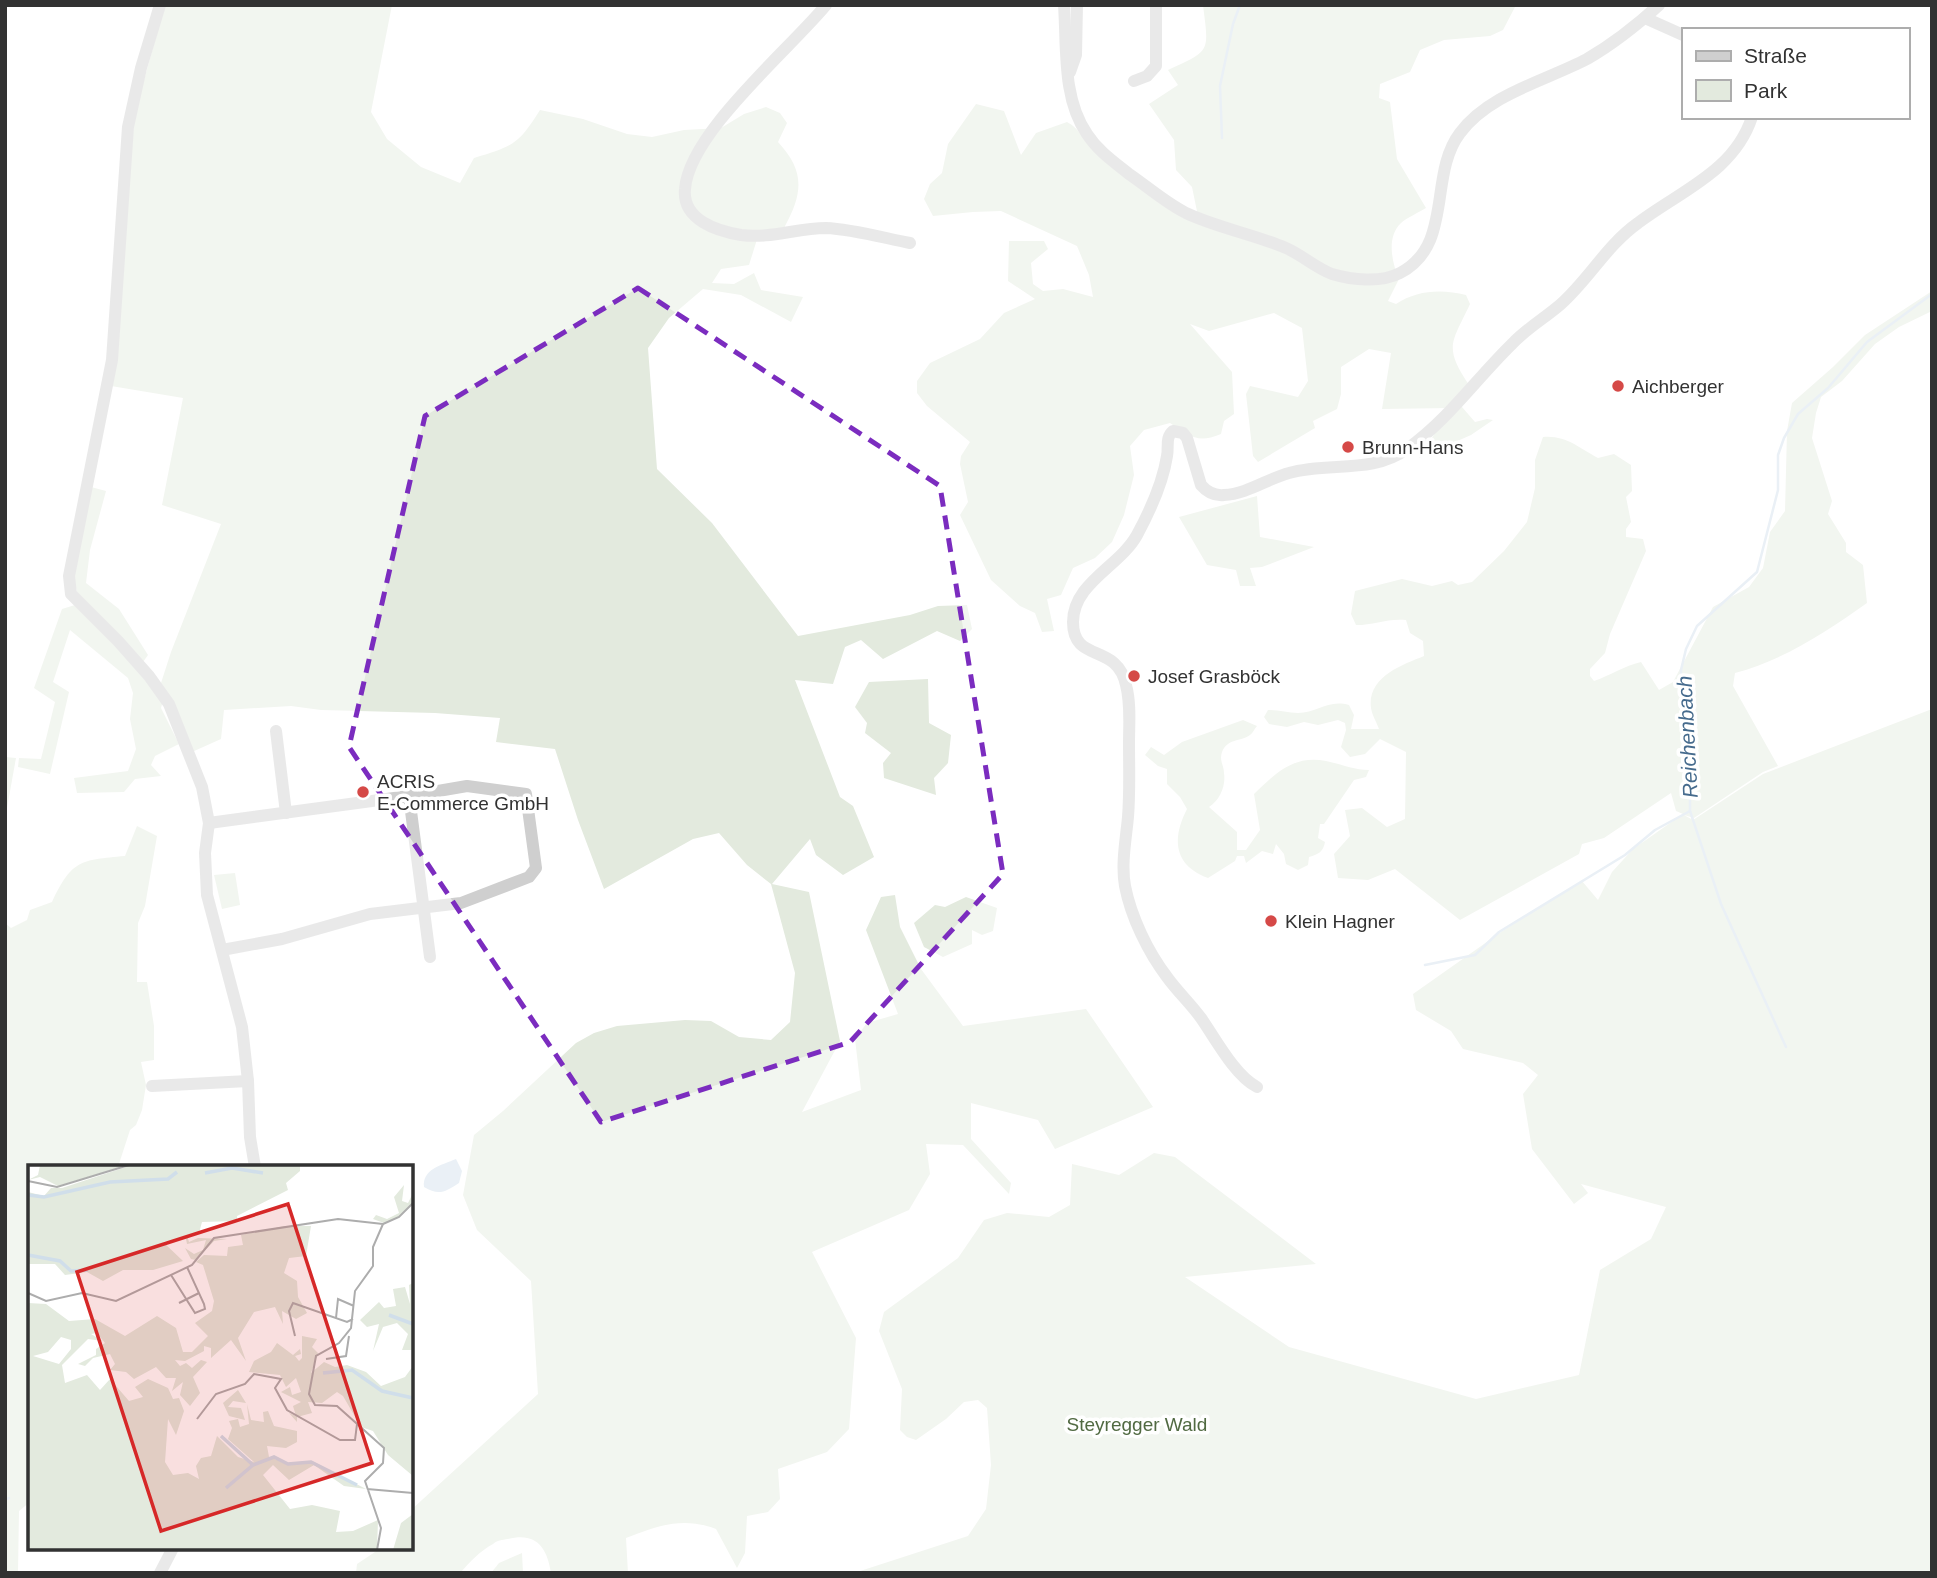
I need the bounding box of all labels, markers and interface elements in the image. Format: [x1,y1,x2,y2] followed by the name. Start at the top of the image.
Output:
[1682,28,1909,119] legend
[1744,44,1807,67] text: Straße
[1744,79,1788,102] text: Park
[1632,376,1725,397] place label: Aichberger
[1610,378,1626,394] marker: Aichberger
[1362,437,1463,458] place label: Brunn-Hans
[1340,439,1356,455] marker: Brunn-Hans
[1148,666,1280,687] place label: Josef Grasböck
[1126,668,1142,684] marker: Josef Grasböck
[1672,675,1702,799] water label: Reichenbach
[377,771,549,814] place label: ACRIS E-Commerce GmbH
[355,784,371,800] marker: ACRIS E-Commerce GmbH
[1285,911,1396,932] place label: Klein Hagner
[1263,913,1279,929] marker: Klein Hagner
[28,1165,413,1550] inset map
[1067,1414,1207,1435] park label: Steyregger Wald

